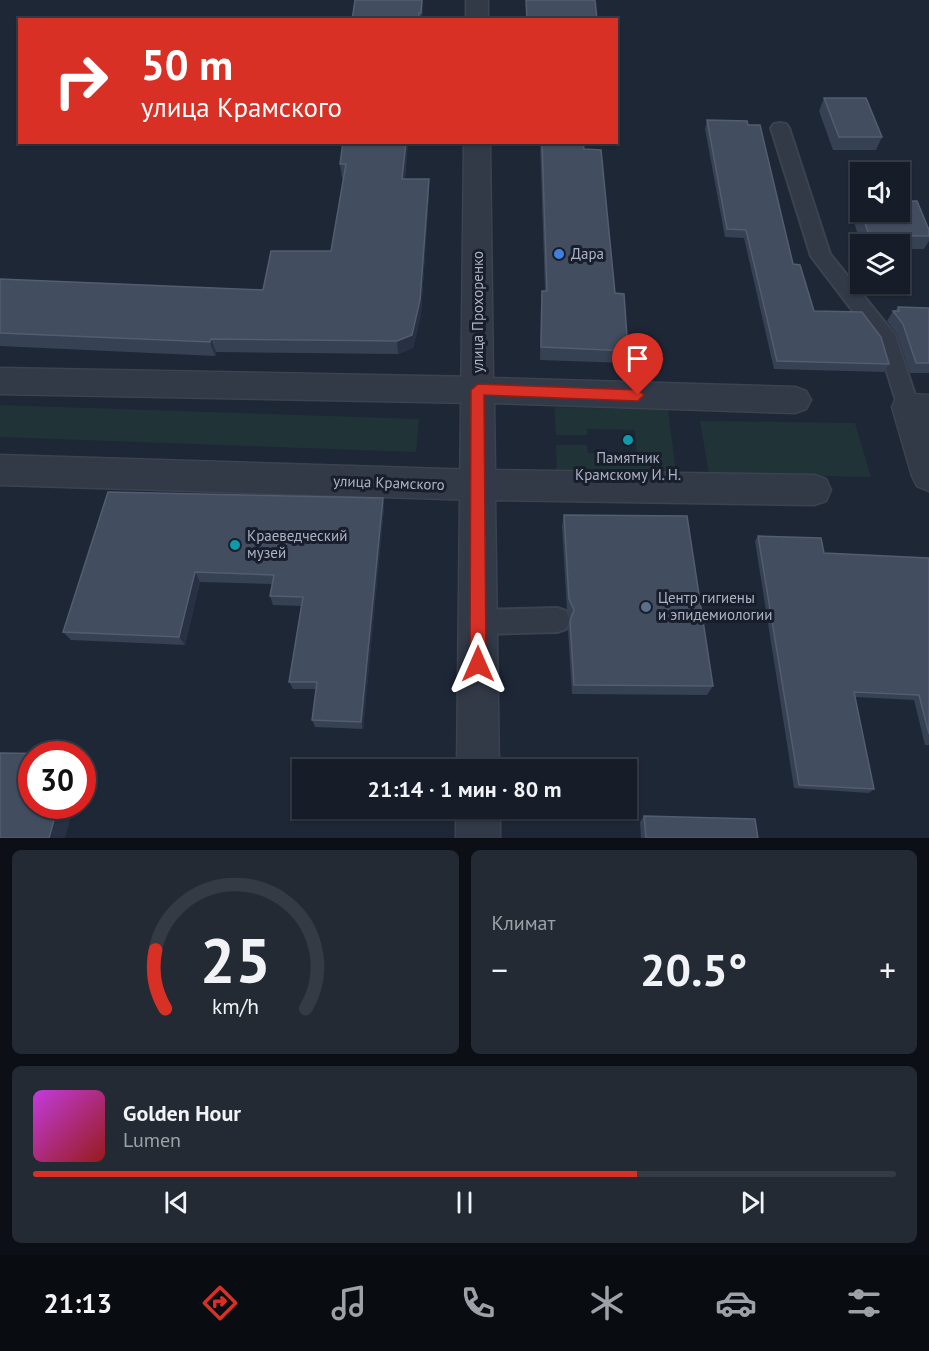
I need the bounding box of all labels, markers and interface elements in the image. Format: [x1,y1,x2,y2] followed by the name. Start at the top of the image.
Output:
[141,37,233,92] text: 50 m
[42,42,120,120] icon: right
[141,90,342,124] text: улица Крамского
[850,162,910,294] map controls
[850,162,910,222] button: sound
[850,234,910,294] button: layers
[571,244,604,263] place label: Дара
[552,247,566,261] marker: Дара
[468,251,487,373] street label: улица Прохоренко
[612,333,663,395] pin
[621,342,654,375] icon: arrive
[621,433,635,447] marker: Памятник Крамскому И. Н.
[575,448,681,484] place label: Памятник Крамскому И. Н.
[333,471,445,494] street label: улица Крамского
[247,526,347,562] place label: Краеведческий музей
[228,538,242,552] marker: Краеведческий музей
[658,588,772,624] place label: Центр гигиены и эпидемиологии
[639,600,653,614] marker: Центр гигиены и эпидемиологии
[446,632,510,696] position arrow
[18,741,96,819] speed limit sign: 30
[368,775,561,803] text: 21:14 · 1 мин · 80 m
[492,910,555,936] text: Климат
[200,919,271,1000] text: 25
[640,940,747,998] text: 20.5°
[492,948,508,991] text: −
[879,948,896,991] text: +
[212,992,259,1020] text: km/h
[123,1099,241,1127] text: Golden Hour
[123,1127,181,1153] text: Lumen
[160,1186,193,1219] icon: previous
[448,1186,481,1219] icon: pause
[736,1186,769,1219] icon: next
[199,1282,241,1324] icon: directions
[328,1282,370,1324] icon: music
[457,1282,499,1324] icon: phone
[586,1282,628,1324] icon: climate
[715,1282,757,1324] icon: car
[843,1282,885,1324] icon: filters
[43,1286,112,1320] text: 21:13

